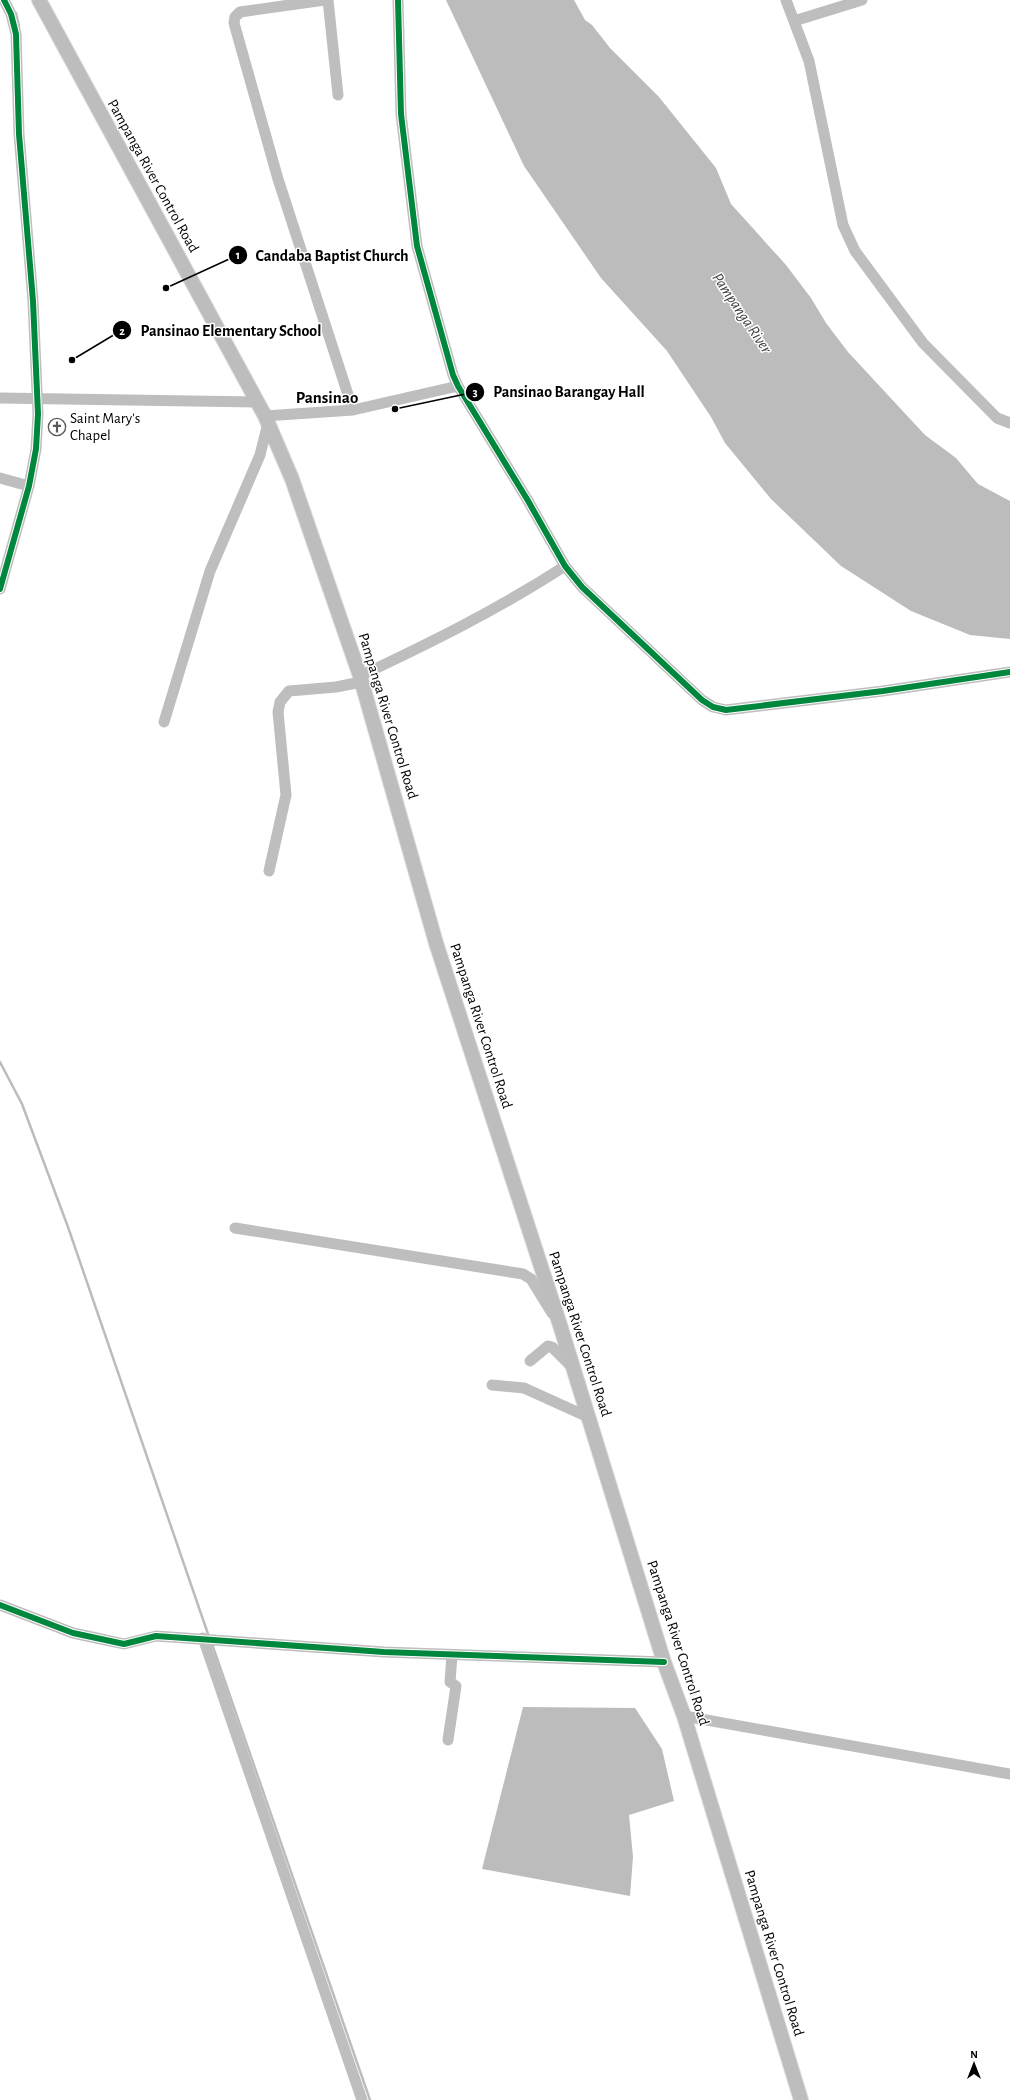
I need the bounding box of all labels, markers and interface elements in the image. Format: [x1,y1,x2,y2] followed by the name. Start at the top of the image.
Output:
[105,97,202,255] street label: Pampanga River Control Road
[228,241,417,269] callout: Candaba Baptist Church
[255,248,409,264] text: Candaba Baptist Church
[236,249,240,261] text: 1
[708,270,775,357] water label: Pampanga River
[112,316,329,344] callout: Pansinao Elementary School
[141,323,321,340] text: Pansinao Elementary School
[119,325,125,337] text: 2
[465,378,653,406] callout: Pansinao Barangay Hall
[493,384,645,401] text: Pansinao Barangay Hall
[472,386,478,398] text: 3
[296,389,358,406] district label: Pansinao
[70,411,140,443] place label: Saint Mary's Chapel
[47,417,67,437] church icon: Saint Mary's Chapel
[356,631,420,801] street label: Pampanga River Control Road
[447,942,515,1111] street label: Pampanga River Control Road
[546,1250,614,1419] street label: Pampanga River Control Road
[644,1559,712,1728] street label: Pampanga River Control Road
[742,1868,806,2038] street label: Pampanga River Control Road
[954,2044,994,2084] north arrow
[970,2049,978,2060] text: N

